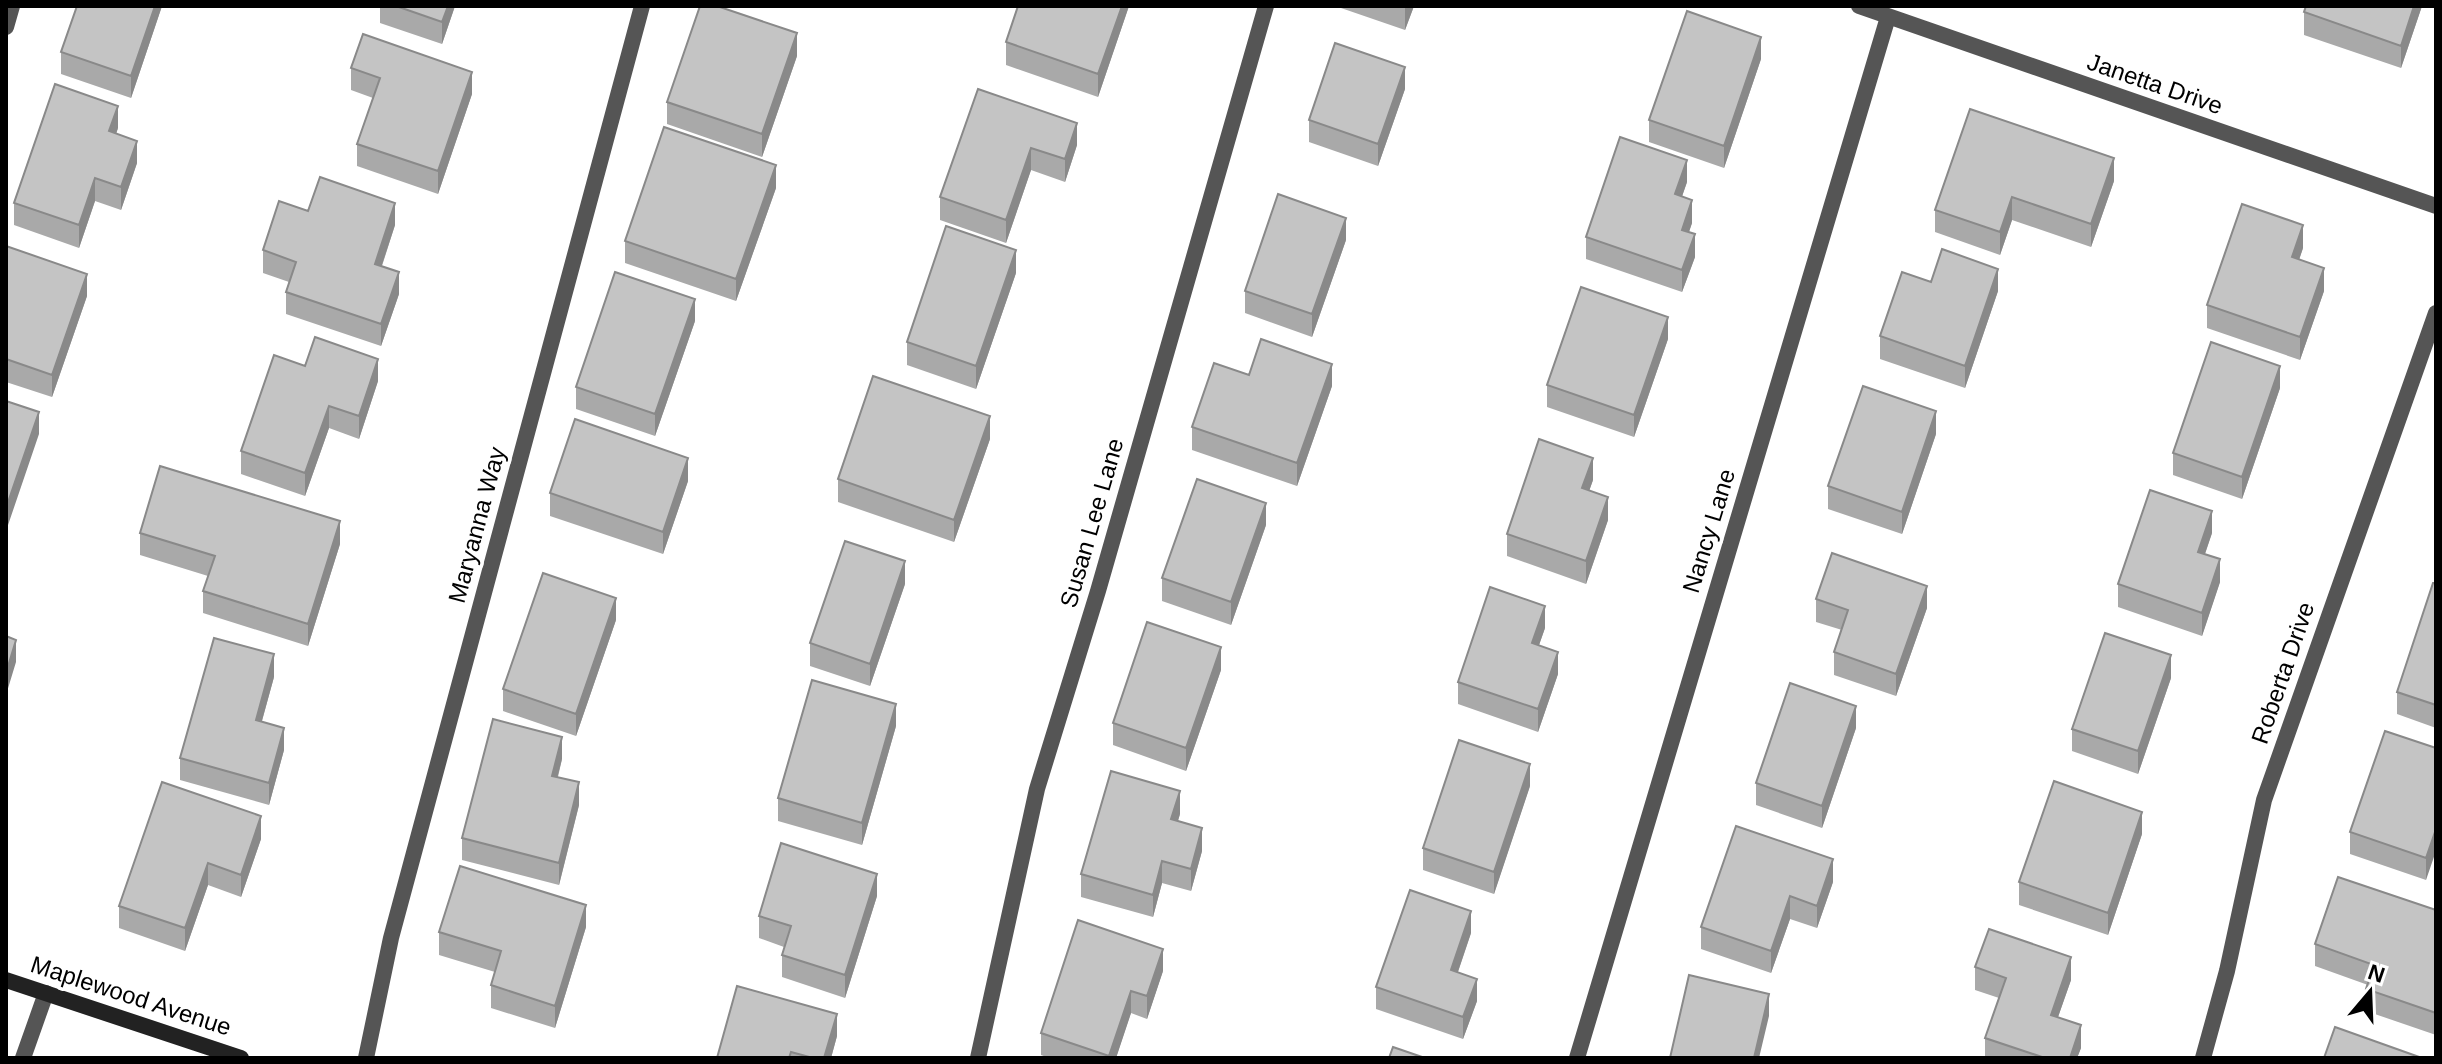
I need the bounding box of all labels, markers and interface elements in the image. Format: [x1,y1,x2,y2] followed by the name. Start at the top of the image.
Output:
[2084,48,2226,119] street label: Janetta Drive
[1054,435,1129,611] street label: Susan Lee Lane
[443,444,510,606] street label: Maryanna Way
[1677,466,1740,596] street label: Nancy Lane
[2246,598,2319,747] street label: Roberta Drive
[28,950,235,1041] street label: Maplewood Avenue
[2330,952,2410,1032] north arrow
[2365,959,2388,988] text: N

